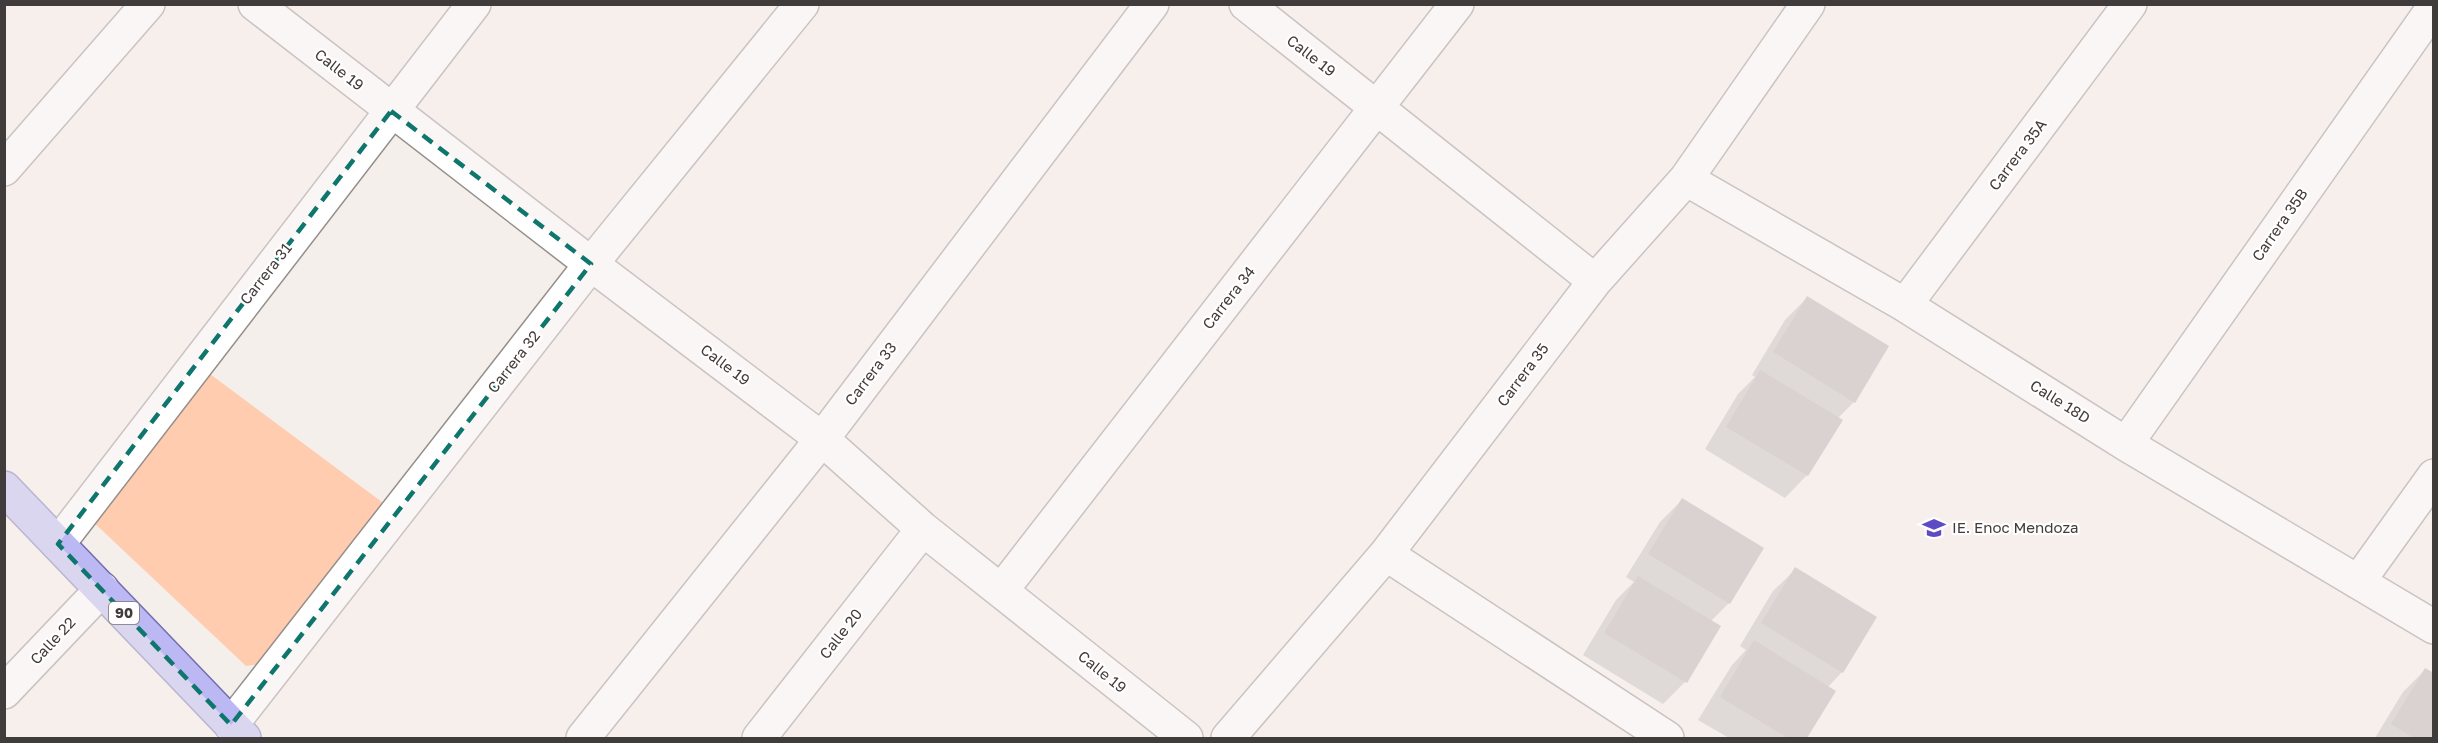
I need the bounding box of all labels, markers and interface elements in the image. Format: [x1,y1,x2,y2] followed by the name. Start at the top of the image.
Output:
[1284,31,1340,80] street label: Calle 19
[312,45,368,94] street label: Calle 19
[1985,115,2050,194] street label: Carrera 35A
[2248,185,2311,264] street label: Carrera 35B
[236,239,295,308] street label: Carrera 31
[1198,262,1258,332] street label: Carrera 34
[483,327,543,396] street label: Carrera 32
[841,338,900,409] street label: Carrera 33
[1493,339,1552,409] street label: Carrera 35
[697,340,754,389] street label: Calle 19
[2027,376,2094,427] street label: Calle 18D
[1921,515,1947,541] school or university icon: IE. Enoc Mendoza
[1952,518,2079,536] place label: IE. Enoc Mendoza
[109,602,139,624] road number: 90
[815,605,865,662] street label: Calle 20
[26,613,79,668] street label: Calle 22
[1075,646,1130,696] street label: Calle 19

